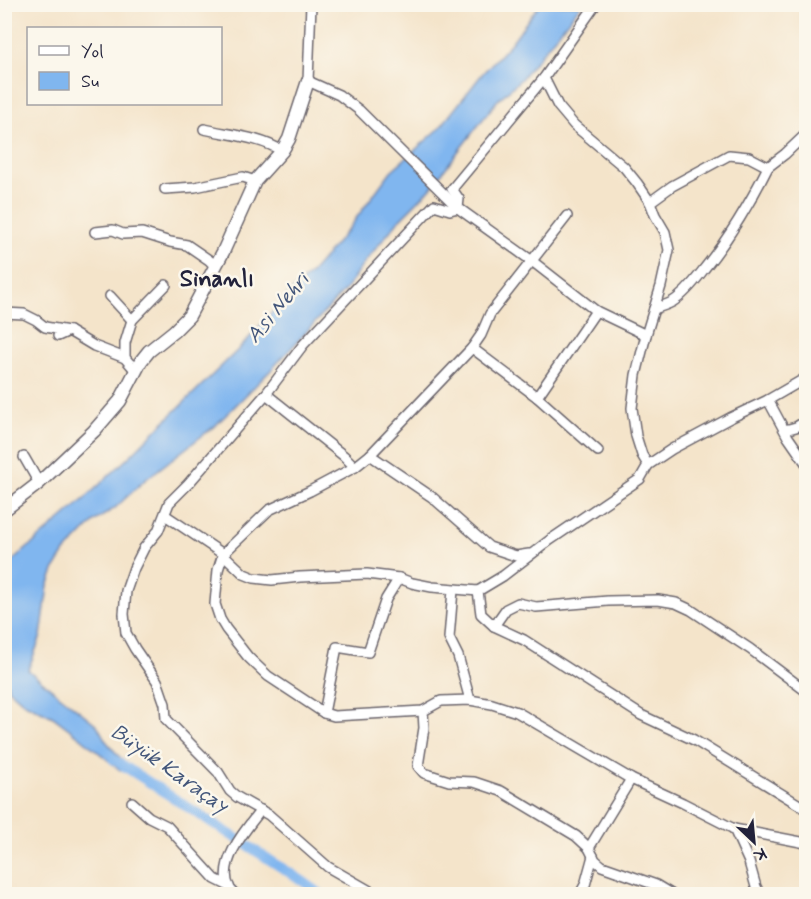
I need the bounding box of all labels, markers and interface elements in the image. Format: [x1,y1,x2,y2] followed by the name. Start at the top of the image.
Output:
[27,27,222,105] legend
[81,40,104,64] text: Yol
[81,70,99,94] text: Su
[180,264,254,295] district label: Sinanlı
[240,265,317,349] water label: Asi Nehri
[105,718,235,821] water label: Büyük Karaçay
[724,812,784,872] north arrow
[750,842,770,866] text: K

